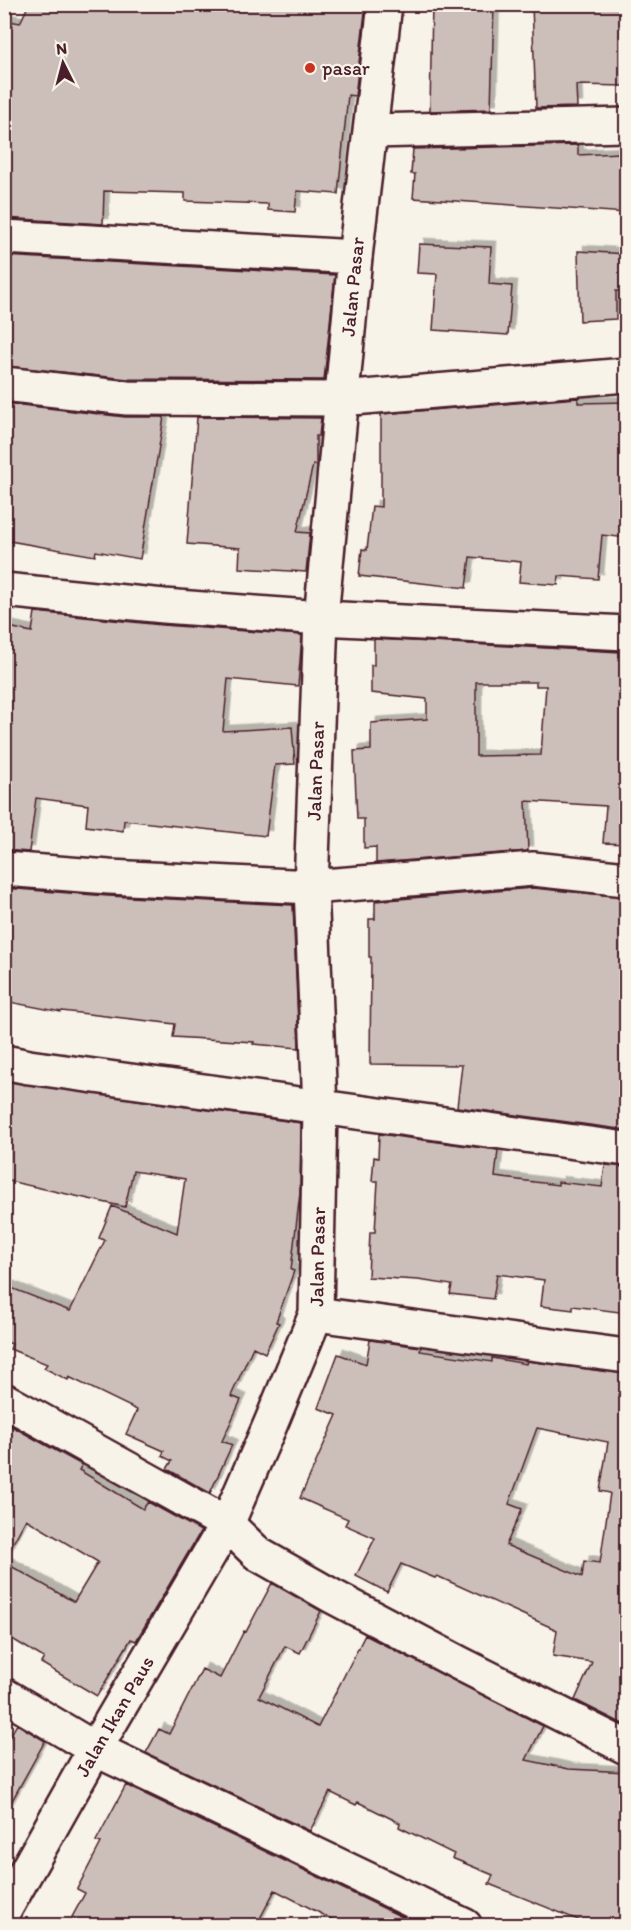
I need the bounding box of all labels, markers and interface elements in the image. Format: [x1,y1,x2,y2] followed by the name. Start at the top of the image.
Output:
[33,33,93,93] north arrow
[55,39,68,59] text: N
[322,56,370,80] place label: pasar
[303,61,317,75] marker: pasar
[336,236,369,337] street label: Jalan Pasar
[301,721,329,821] street label: Jalan Pasar
[304,1207,330,1307] street label: Jalan Pasar
[70,1651,159,1781] street label: Jalan Ikan Paus

